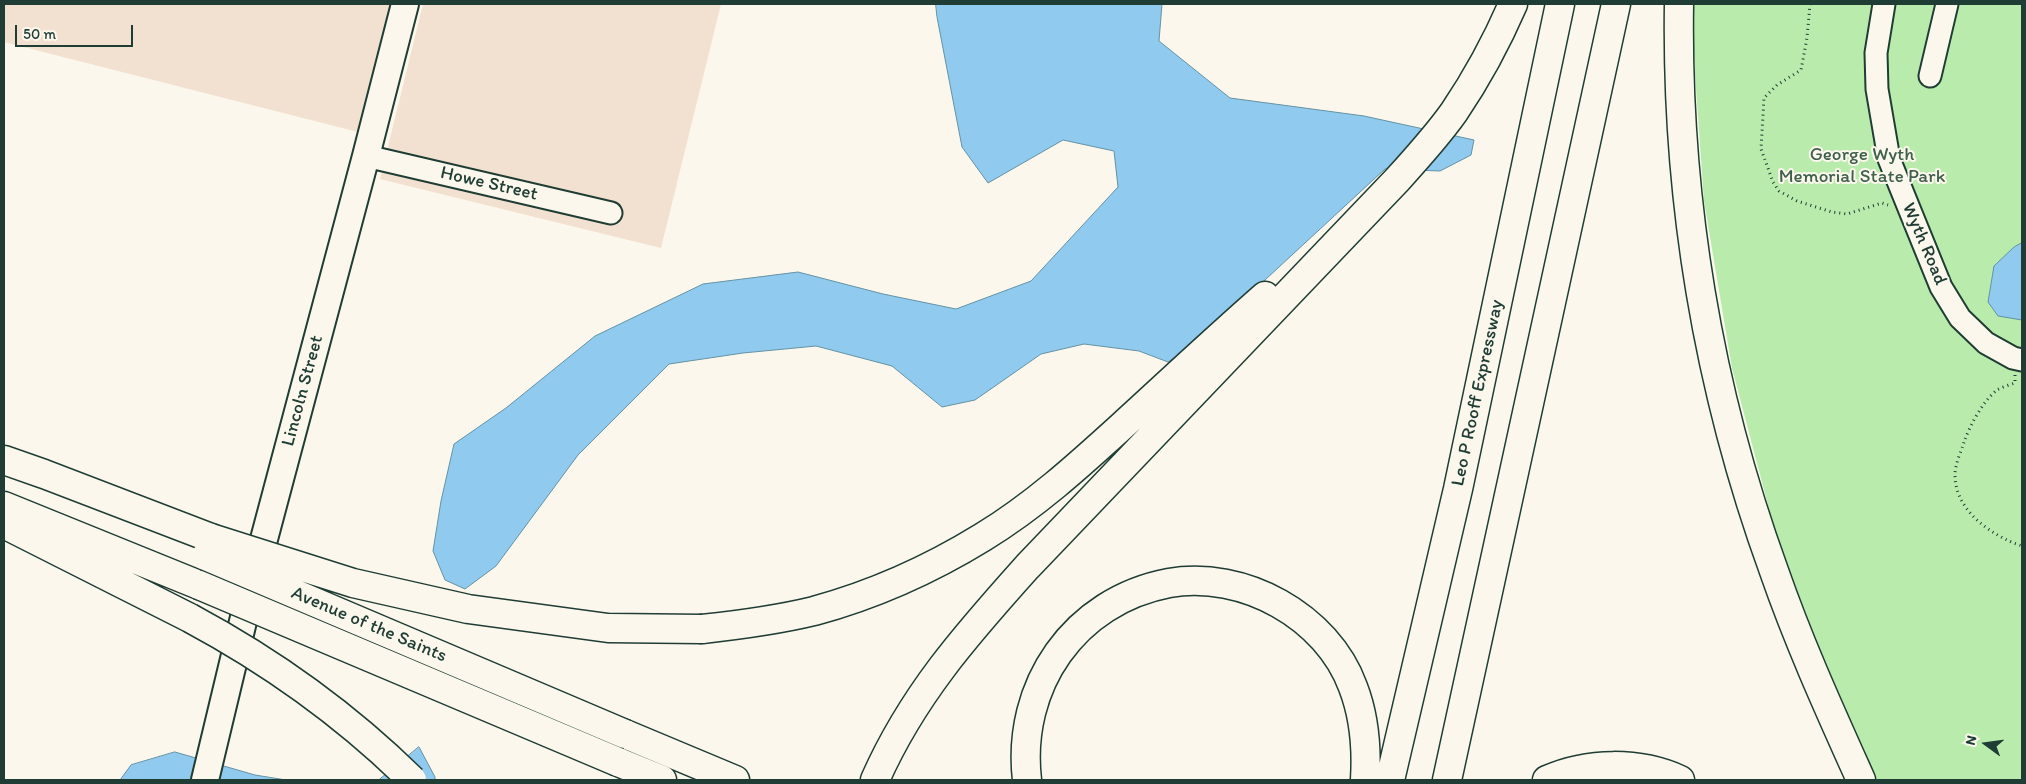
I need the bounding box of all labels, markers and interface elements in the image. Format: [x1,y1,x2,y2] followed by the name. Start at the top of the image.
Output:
[18,15,135,47] scale bar
[23,25,56,43] text: 50 m
[1779,144,1945,188] park label: George Wyth Memorial State Park
[438,162,540,206] street label: Howe Street
[1896,199,1952,289] street label: Wyth Road
[1447,298,1509,488] street label: Leo P Rooff Expressway
[277,333,329,449] street label: Lincoln Street
[288,582,450,668] street label: Avenue of the Saints
[1961,719,2011,769] north arrow
[1962,734,1980,747] text: N

